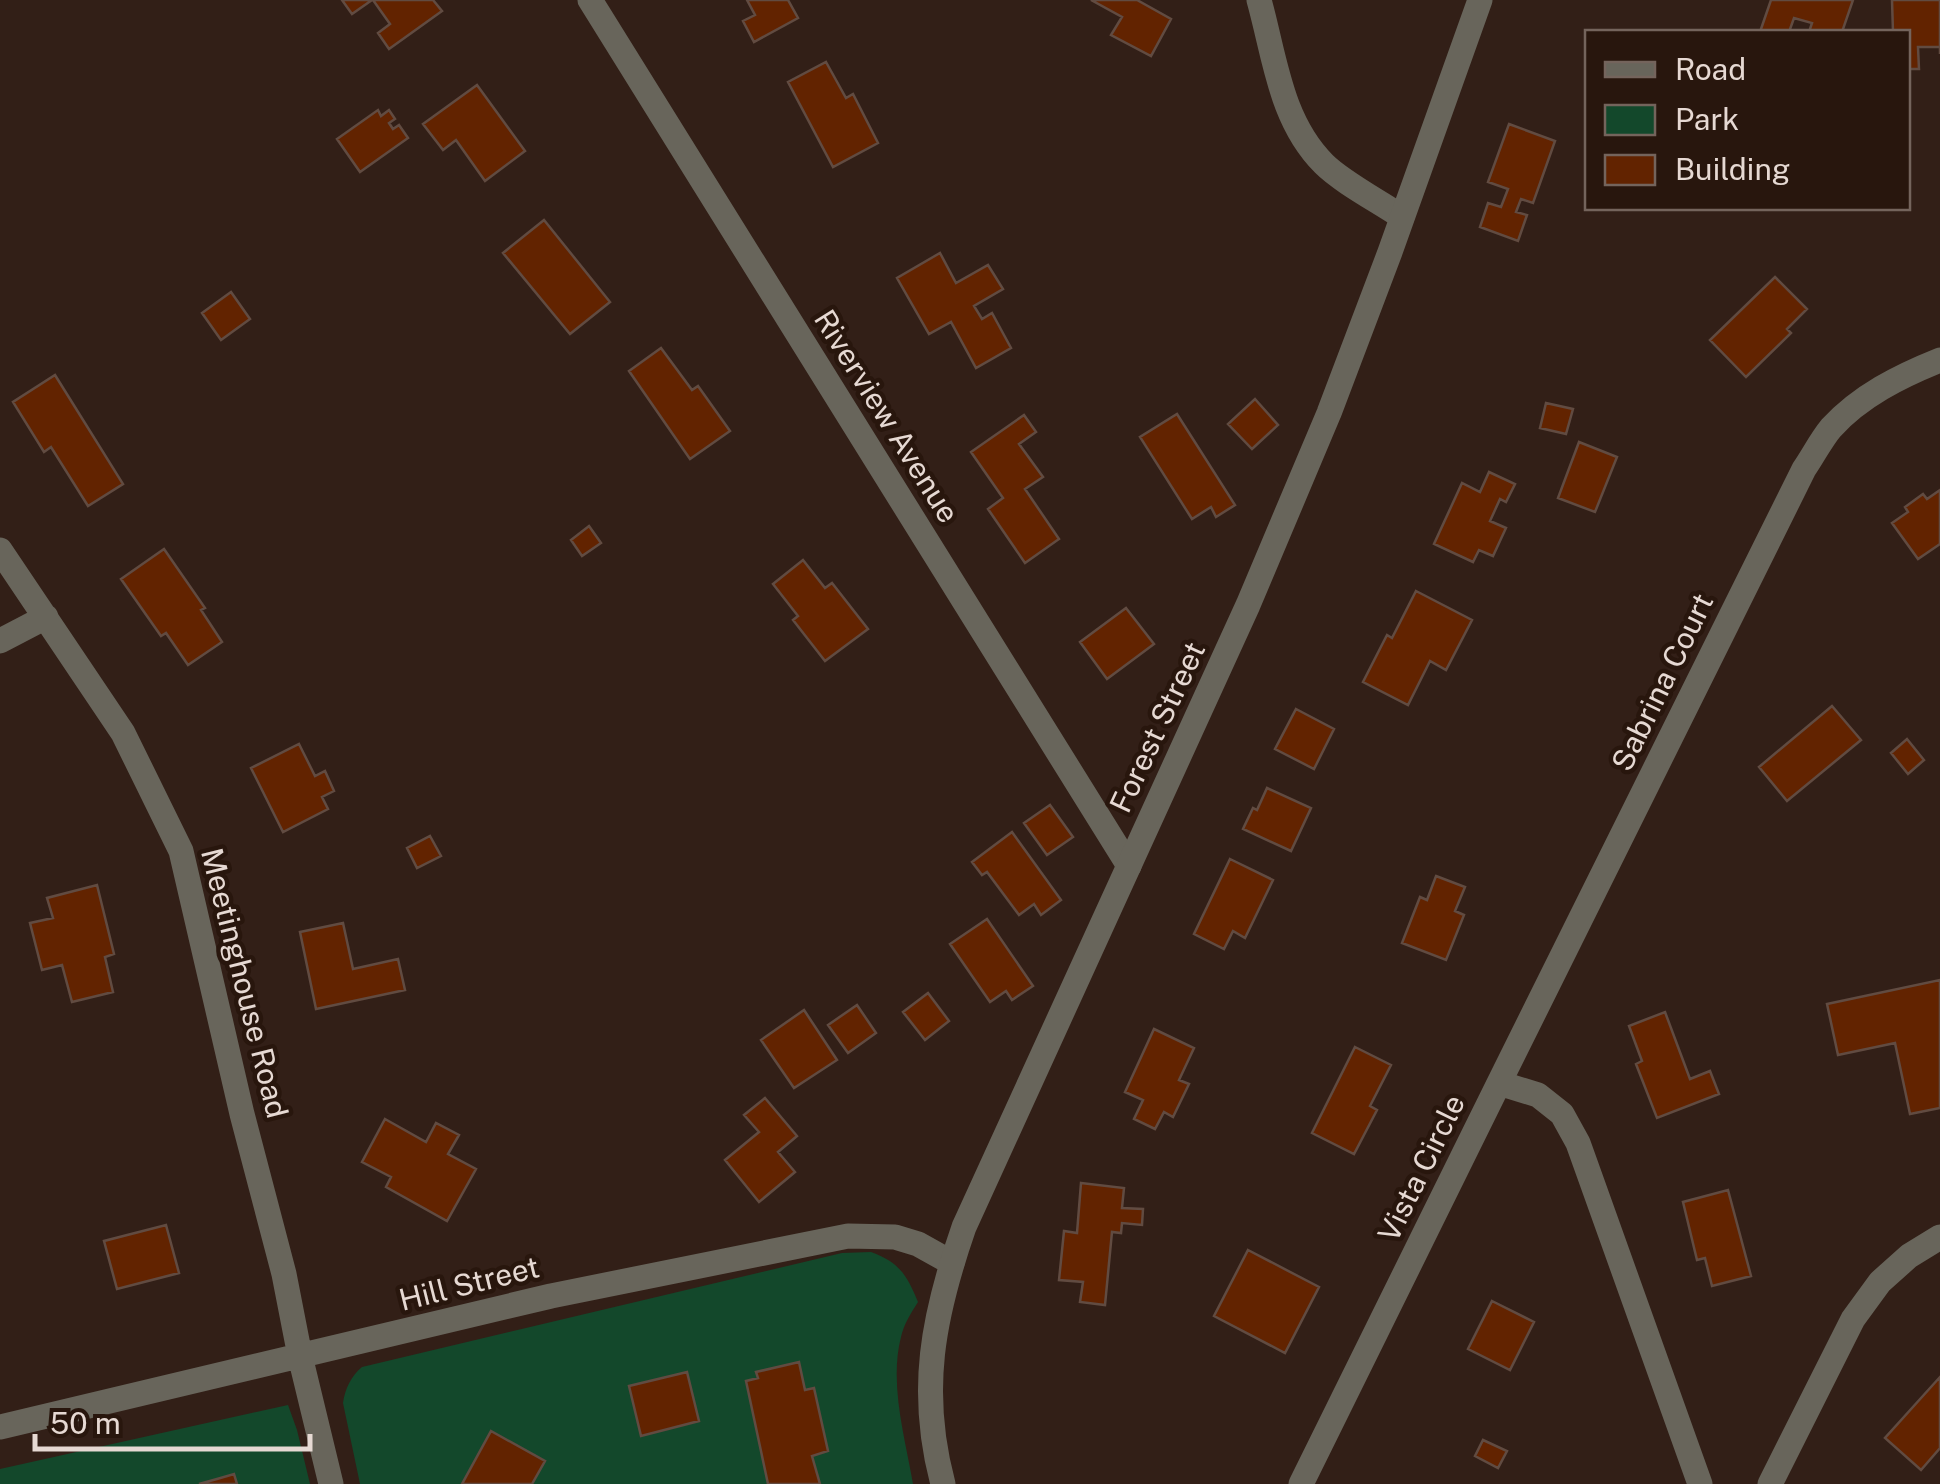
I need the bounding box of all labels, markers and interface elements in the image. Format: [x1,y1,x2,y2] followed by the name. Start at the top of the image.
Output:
[1585,30,1910,210] legend
[1675,51,1746,87] text: Road
[1675,101,1739,137] text: Park
[1675,151,1790,187] text: Building
[807,303,967,529] street label: Riverview Avenue
[1604,587,1720,777] street label: Sabrina Court
[1102,636,1212,818] street label: Forest Street
[194,844,296,1122] street label: Meetinghouse Road
[1370,1089,1472,1247] street label: Vista Circle
[395,1248,543,1318] street label: Hill Street
[35,1389,310,1451] scale bar
[50,1405,121,1441] text: 50 m

